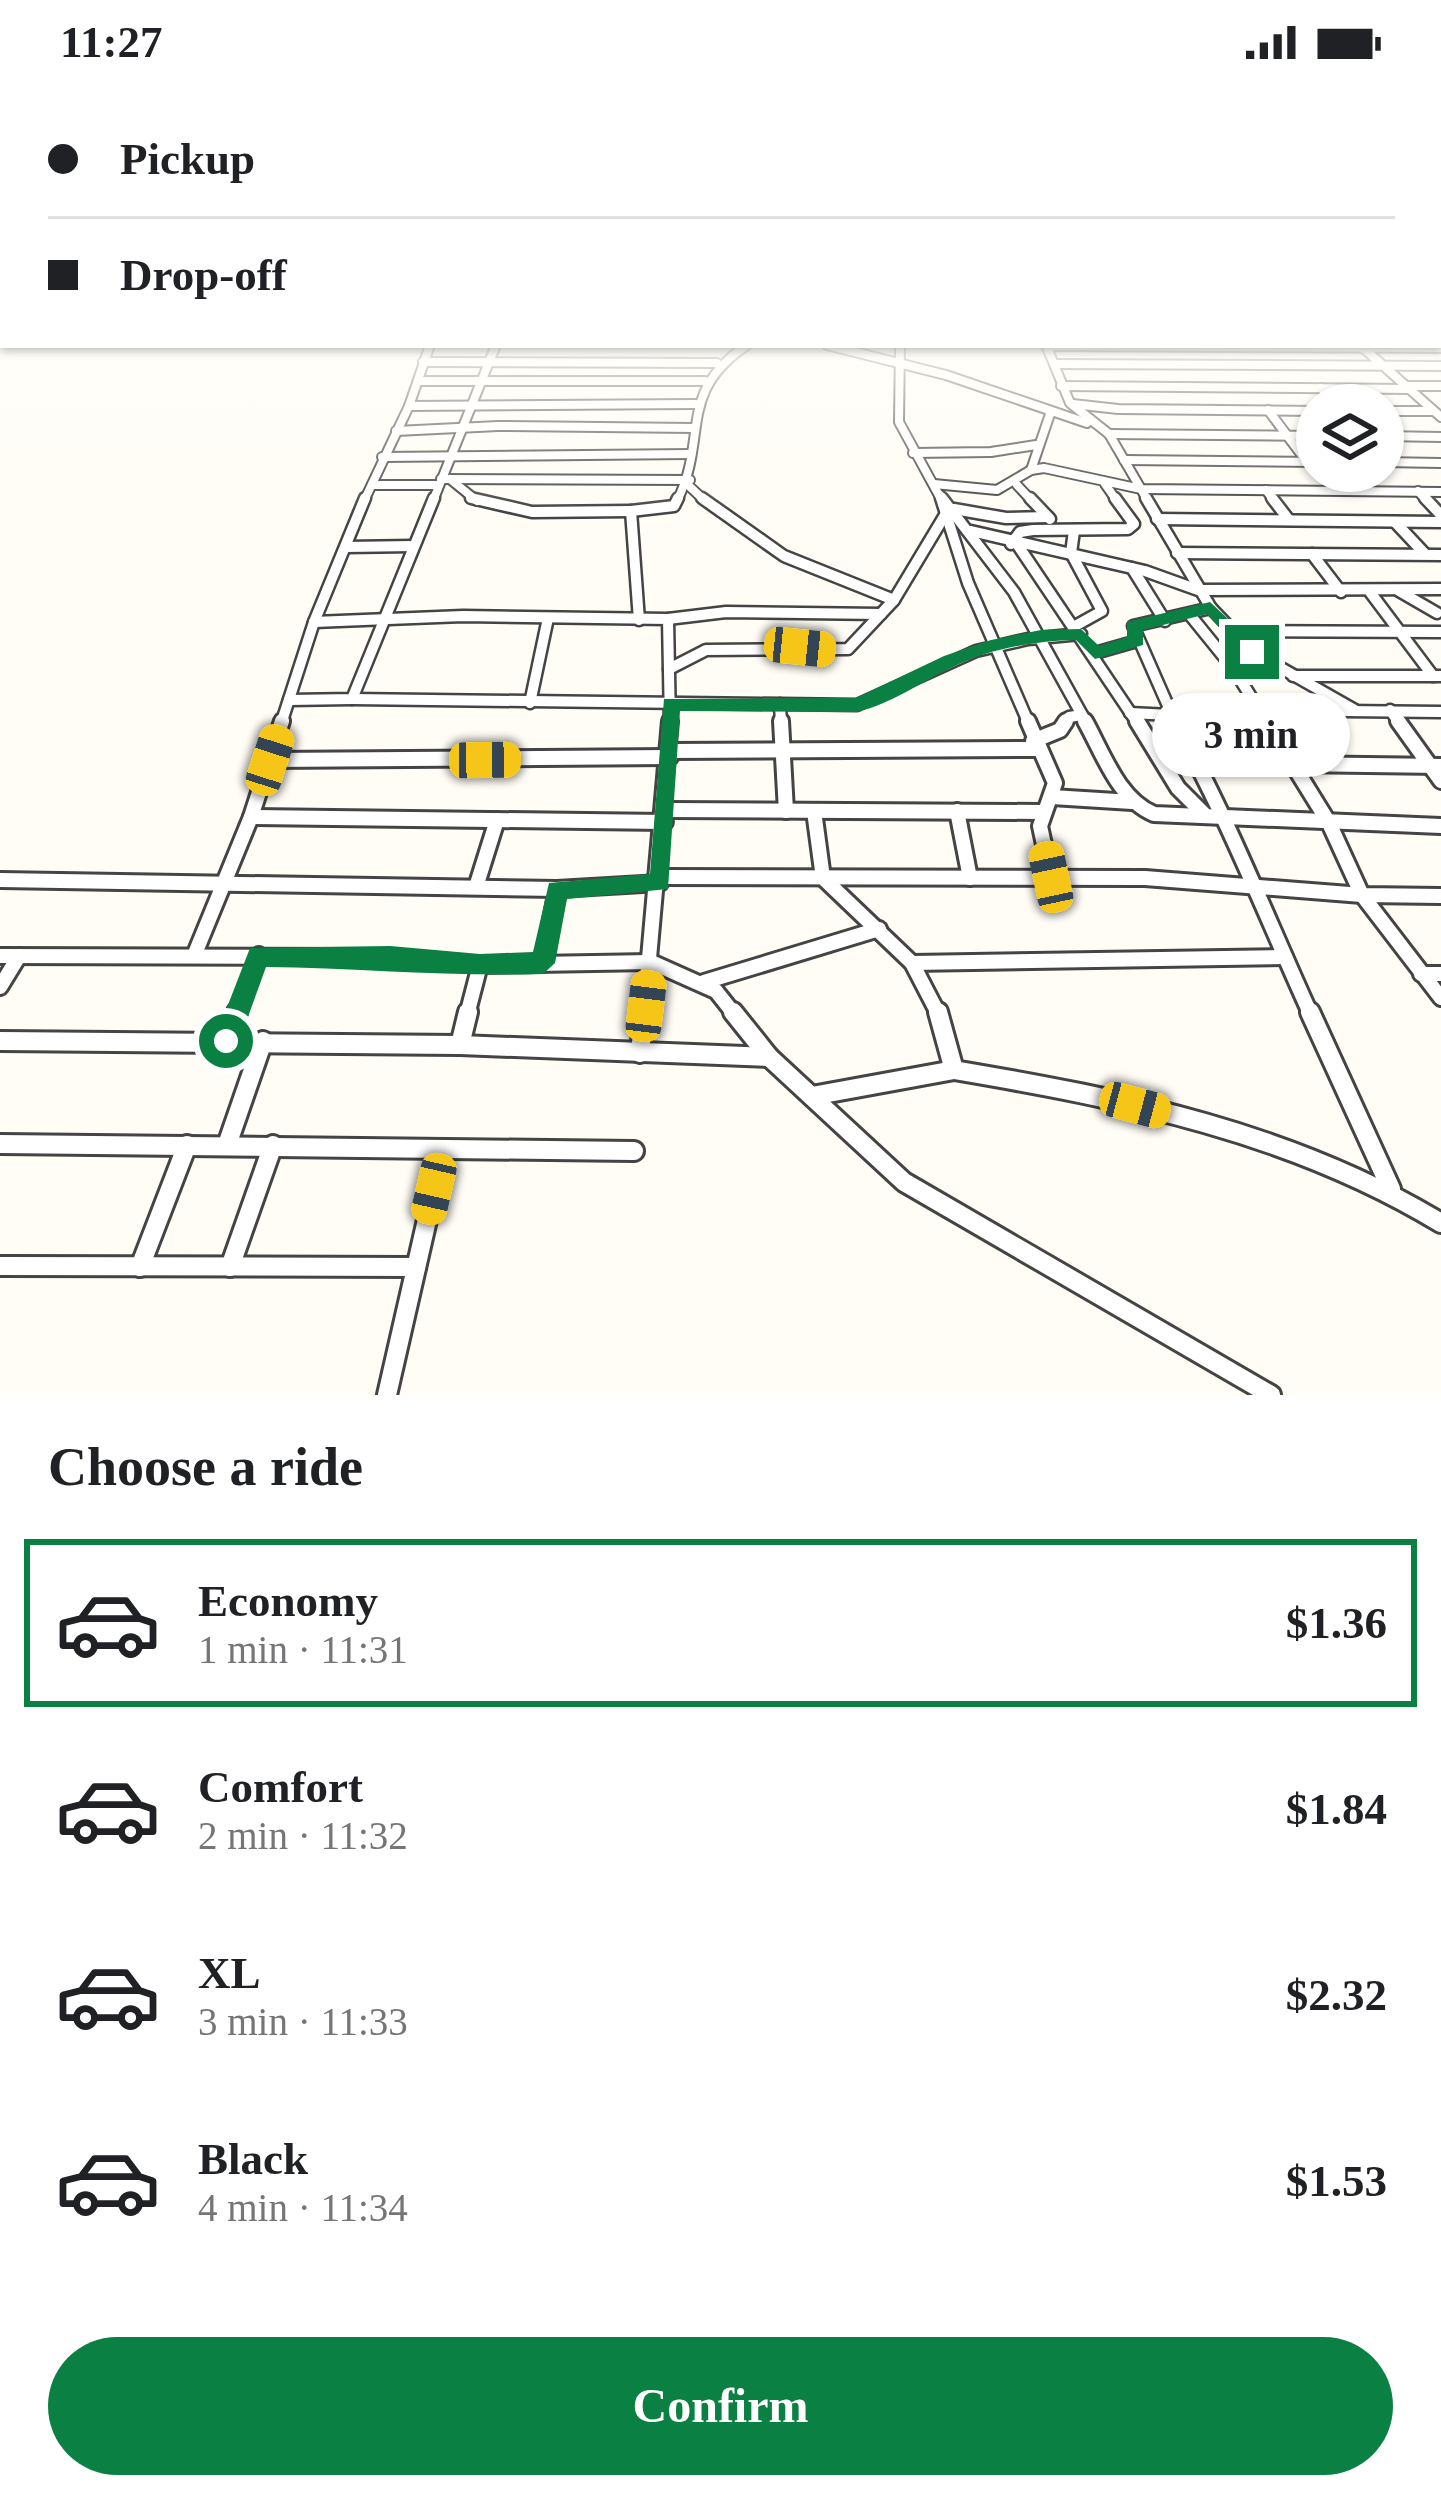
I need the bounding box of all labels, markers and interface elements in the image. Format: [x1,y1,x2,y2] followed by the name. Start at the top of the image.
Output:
[60,17,163,67] text: 11:27
[120,134,255,184] text: Pickup
[120,250,287,300] text: Drop-off
[1296,384,1404,492] map controls
[1296,384,1404,492] button: layers
[762,625,838,669] car
[1225,625,1279,679] route end
[1153,694,1351,778] callout: 3 min
[1204,713,1298,756] text: 3 min
[242,720,298,800] car
[449,741,521,779] car
[1026,838,1076,916] car
[624,968,668,1044] car
[199,1014,253,1068] route start
[1096,1078,1174,1132] car
[408,1150,460,1228] car
[48,1437,363,1497] text: Choose a ride
[54,1569,162,1677] icon: car
[198,1576,378,1626] text: Economy
[1286,1598,1387,1648] text: $1.36
[198,1628,408,1671] text: 1 min · 11:31
[54,1755,162,1863] icon: car
[198,1762,363,1812] text: Comfort
[1286,1784,1387,1834] text: $1.84
[198,1814,408,1857] text: 2 min · 11:32
[54,1941,162,2049] icon: car
[198,1948,261,1998] text: XL
[1286,1970,1387,2020] text: $2.32
[198,2000,408,2043] text: 3 min · 11:33
[54,2127,162,2235] icon: car
[198,2134,308,2184] text: Black
[1286,2156,1387,2206] text: $1.53
[198,2186,408,2229] text: 4 min · 11:34
[48,2337,1393,2475] button: Confirm

